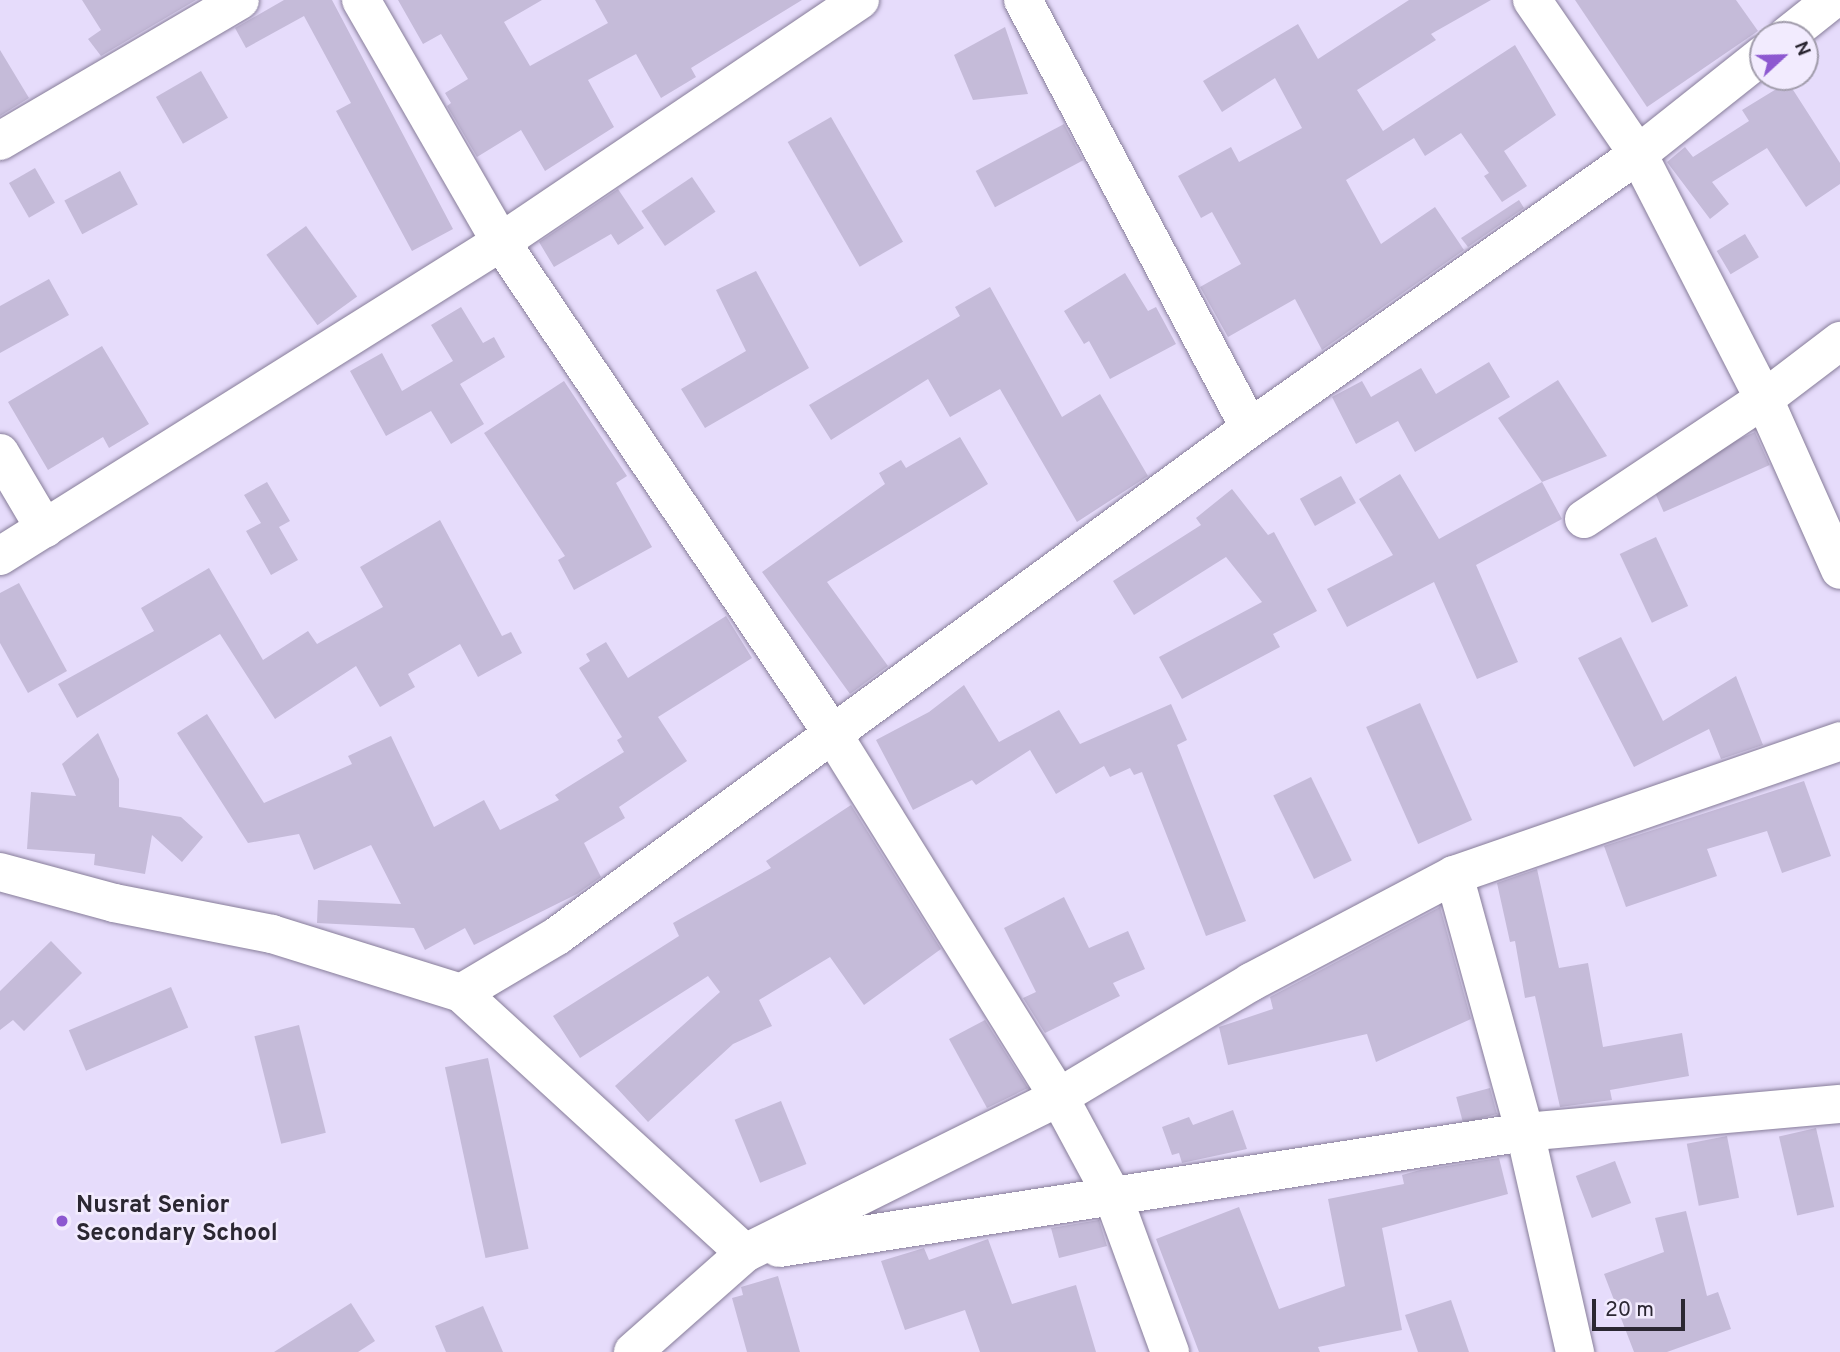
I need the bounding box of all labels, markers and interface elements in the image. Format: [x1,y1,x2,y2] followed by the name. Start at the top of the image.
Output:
[1749,21,1819,91] north arrow
[1788,38,1815,60] text: N
[76,1193,278,1249] place label: Nusrat Senior Secondary School
[54,1213,70,1229] marker: Nusrat Senior Secondary School
[1595,1286,1688,1330] scale bar
[1605,1297,1654,1324] text: 20 m

